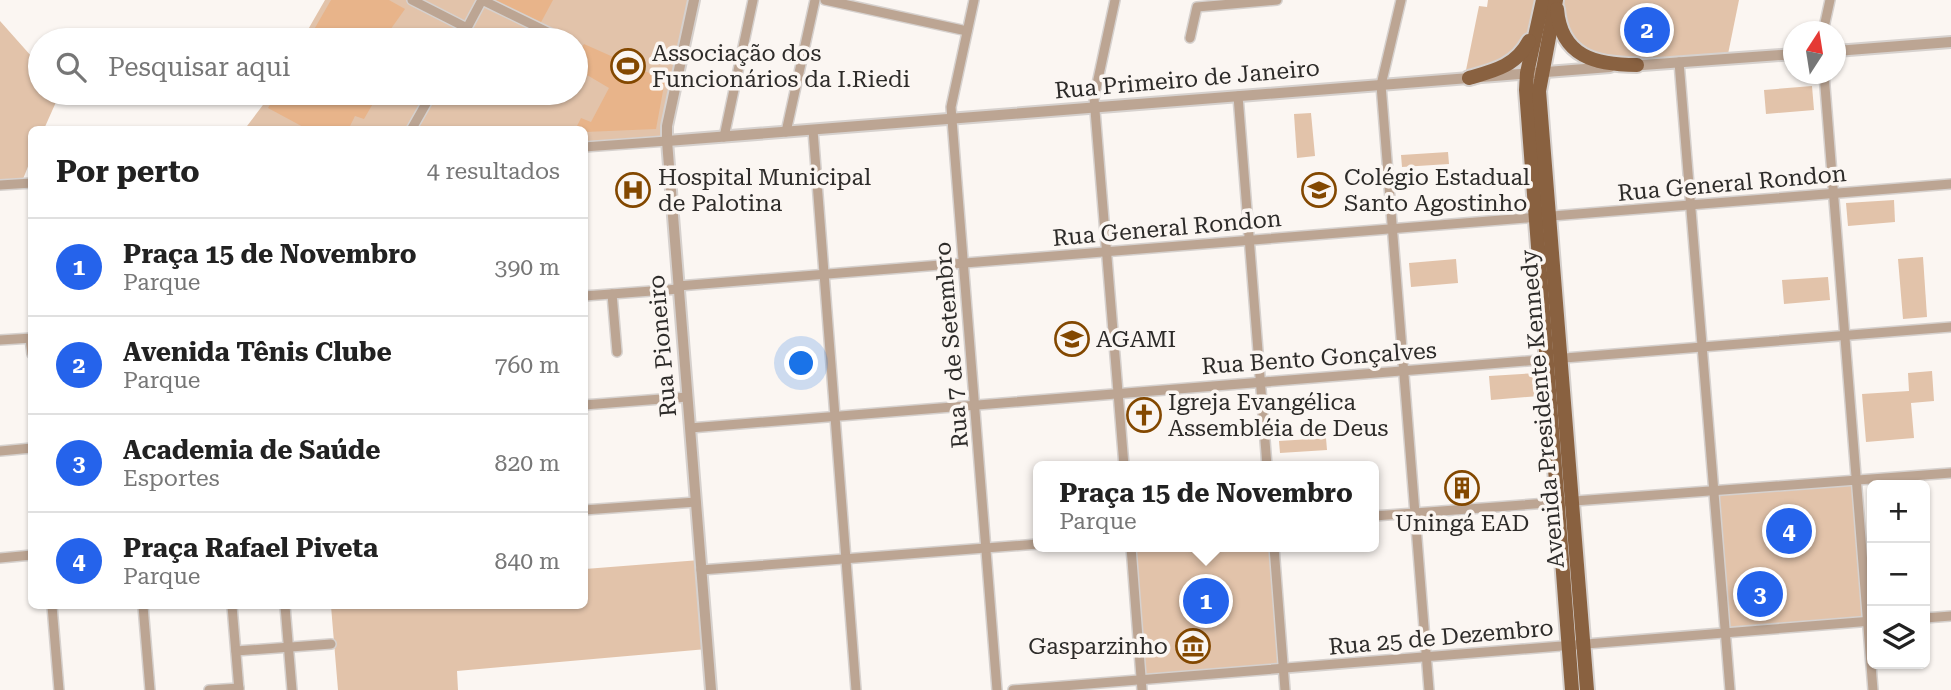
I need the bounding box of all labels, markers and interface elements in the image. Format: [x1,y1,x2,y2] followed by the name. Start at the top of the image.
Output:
[1624,4,1670,56] pin: 2
[1783,21,1846,84] north arrow
[28,28,588,105] search box
[652,40,910,93] place label: Associação dos Funcionários da I.Riedi
[609,47,647,85] sports icon: Associação dos Funcionários da I.Riedi
[52,48,90,86] icon: search
[108,52,290,82] text: Pesquisar aqui
[1053,54,1321,105] street label: Rua Primeiro de Janeiro
[56,154,200,189] text: Por perto
[427,158,560,185] text: 4 resultados
[1617,160,1848,207] street label: Rua General Rondon
[658,164,871,217] place label: Hospital Municipal de Palotina
[1344,164,1530,217] place label: Colégio Estadual Santo Agostinho
[614,171,652,209] hospital icon: Hospital Municipal de Palotina
[1300,171,1338,209] school or university icon: Colégio Estadual Santo Agostinho
[1052,205,1283,252] street label: Rua General Rondon
[123,239,417,269] text: Praça 15 de Novembro
[929,241,974,449] street label: Rua 7 de Setembro
[1515,248,1570,569] street label: Avenida Presidente Kennedy
[73,254,85,281] text: 1
[495,254,560,281] text: 390 m
[123,269,200,296] text: Parque
[643,274,682,418] street label: Rua Pioneiro
[1053,320,1091,358] school or university icon: AGAMI
[1096,326,1176,353] place label: AGAMI
[123,337,392,367] text: Avenida Tênis Clube
[1201,337,1438,380] street label: Rua Bento Gonçalves
[784,346,818,380] your location
[73,352,85,379] text: 2
[495,352,560,379] text: 760 m
[123,367,200,394] text: Parque
[1168,389,1388,442] place label: Igreja Evangélica Assembléia de Deus
[1125,396,1163,434] church icon: Igreja Evangélica Assembléia de Deus
[123,435,380,465] text: Academia de Saúde
[73,450,85,477] text: 3
[495,450,560,477] text: 820 m
[1033,461,1379,552] popup
[123,465,220,492] text: Esportes
[1443,469,1481,507] building icon: Uningá EAD
[1059,478,1353,508] text: Praça 15 de Novembro
[1867,480,1930,669] map controls
[1867,480,1930,543] button: +
[1766,505,1812,557] pin: 4
[1059,508,1137,535] text: Parque
[1395,510,1529,537] place label: Uningá EAD
[123,533,378,563] text: Praça Rafael Piveta
[1867,543,1930,606] button: −
[73,548,85,575] text: 4
[495,548,560,575] text: 840 m
[123,563,200,590] text: Parque
[1737,568,1783,620] pin: 3
[1183,575,1229,627] pin: 1
[1867,606,1930,669] button: layers
[1327,614,1555,661] street label: Rua 25 de Dezembro
[1174,627,1212,665] museum icon: Gasparzinho
[1028,633,1168,660] place label: Gasparzinho

